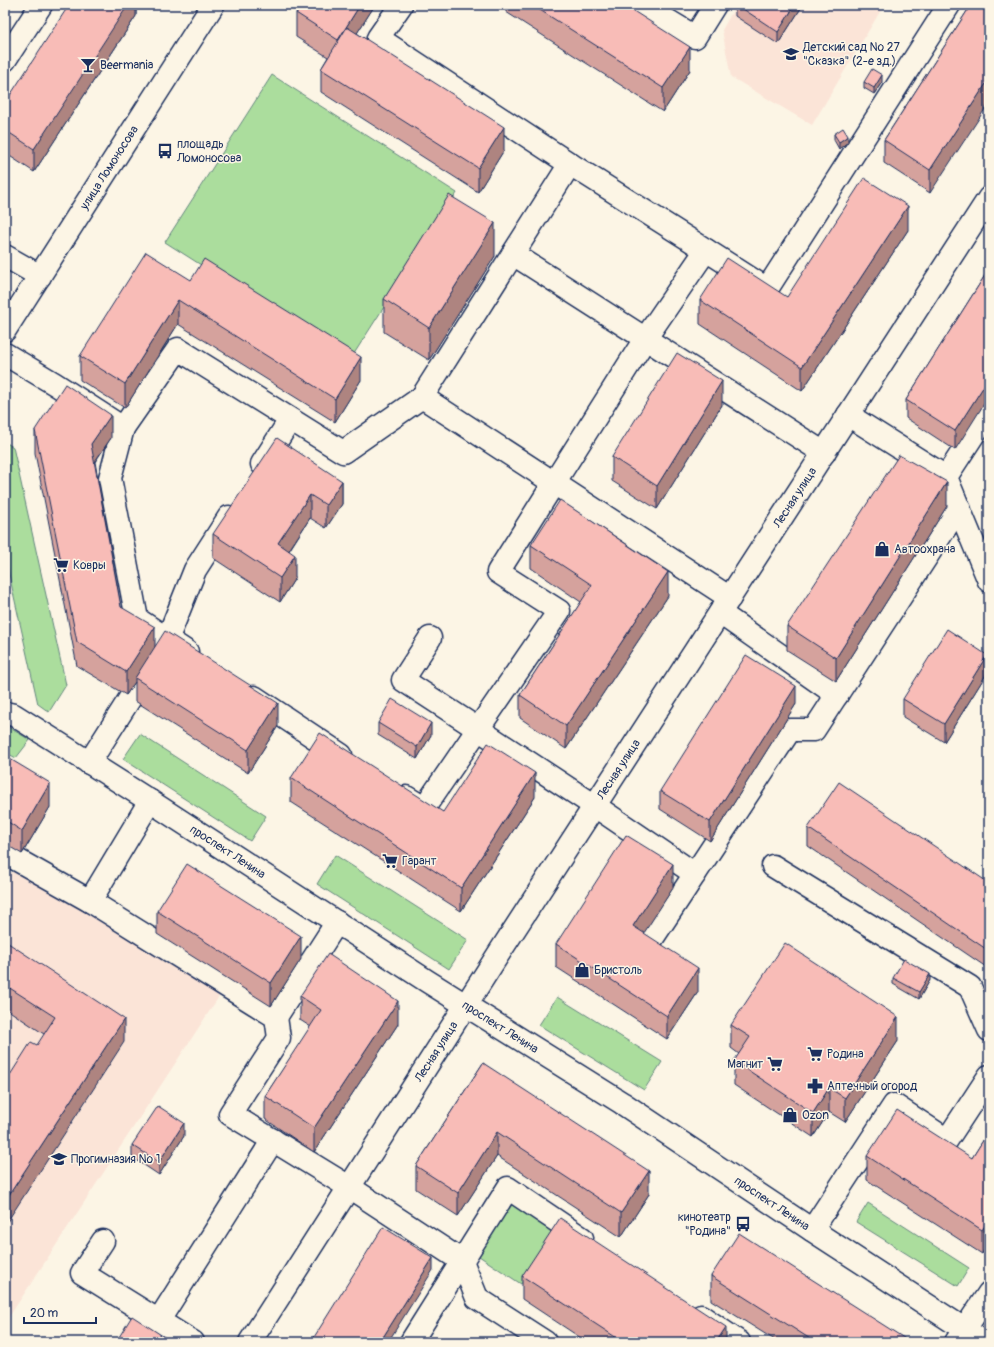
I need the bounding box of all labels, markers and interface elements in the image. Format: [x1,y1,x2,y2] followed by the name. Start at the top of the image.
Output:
[802,40,900,69] place label: Детский сад № 27 "Сказка" (2-е зд.)
[782,45,800,63] school or university icon: Детский сад № 27 "Сказка" (2-е зд.)
[79,56,97,74] bar icon: Beermania
[100,58,154,73] place label: Beermania
[76,122,142,213] street label: улица Ломоносова
[176,137,242,166] place label: площадь Ломоносова
[156,142,174,160] bus stop icon: площадь Ломоносова
[769,464,820,531] street label: Лесная улица
[873,540,891,558] shop icon: Автоохрана
[894,542,956,557] place label: Автоохрана
[52,556,70,574] supermarket icon: Ковры
[73,558,106,573] place label: Ковры
[593,736,644,803] street label: Лесная улица
[187,822,269,882] street label: проспект Ленина
[381,852,399,870] supermarket icon: Гарант
[402,854,437,869] place label: Гарант
[573,961,591,979] shop icon: Бристоль
[594,963,642,978] place label: Бристоль
[459,997,542,1057] street label: проспект Ленина
[411,1018,461,1085] street label: Лесная улица
[806,1045,824,1063] supermarket icon: Родина
[827,1047,864,1062] place label: Родина
[766,1055,784,1073] supermarket icon: Магнит
[727,1057,763,1072] place label: Магнит
[806,1077,824,1095] pharmacy icon: Аптечный огород
[827,1079,918,1094] place label: Аптечный огород
[781,1106,799,1124] shop icon: Ozon
[802,1108,829,1123] place label: Ozon
[50,1150,68,1168] school or university icon: Прогимназия № 1
[71,1152,160,1167] place label: Прогимназия № 1
[732,1173,813,1234] street label: проспект Ленина
[678,1210,731,1239] place label: кинотеатр "Родина"
[734,1215,752,1233] bus stop icon: кинотеатр "Родина"
[24,1299,96,1325] scale bar
[30,1306,59,1321] text: 20 m

